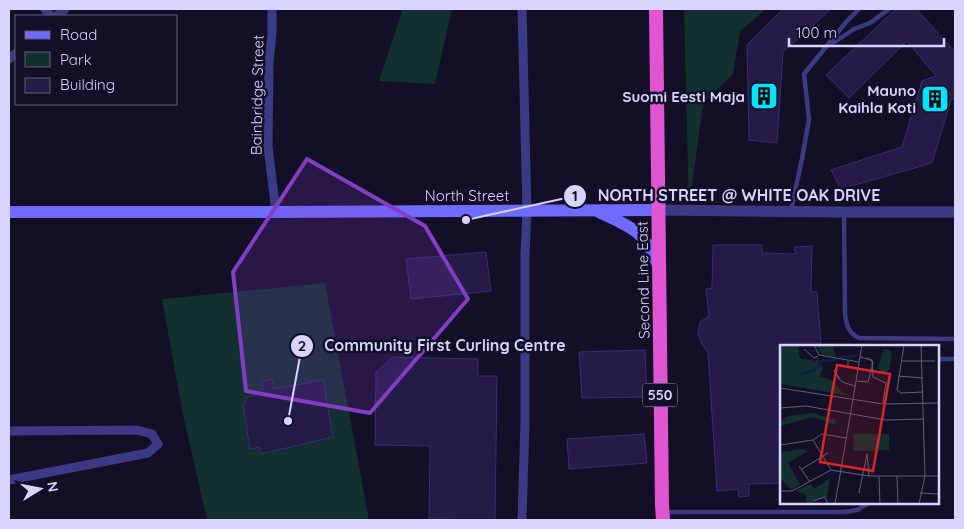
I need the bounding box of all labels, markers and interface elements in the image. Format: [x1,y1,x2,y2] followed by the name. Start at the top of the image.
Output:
[15,15,178,105] legend
[789,15,944,47] scale bar
[796,23,837,42] text: 100 m
[60,25,97,44] text: Road
[246,35,268,155] street label: Bainbridge Street
[60,50,92,69] text: Park
[60,75,115,94] text: Building
[749,81,779,111] building icon: Suomi Eesti Maja
[838,81,916,117] place label: Mauno Kaihla Koti
[920,84,950,114] building icon: Mauno Kaihla Koti
[623,87,745,106] place label: Suomi Eesti Maja
[563,180,890,211] callout: NORTH STREET @ WHITE OAK DRIVE
[598,185,880,205] text: NORTH STREET @ WHITE OAK DRIVE
[425,186,509,205] street label: North Street
[572,186,578,205] text: 1
[632,221,654,339] street label: Second Line East
[290,330,576,361] callout: Community First Curling Centre
[324,335,566,355] text: Community First Curling Centre
[298,336,306,355] text: 2
[780,345,939,504] inset map
[642,384,678,406] road number: 550
[15,464,65,514] north arrow
[43,480,63,493] text: N

